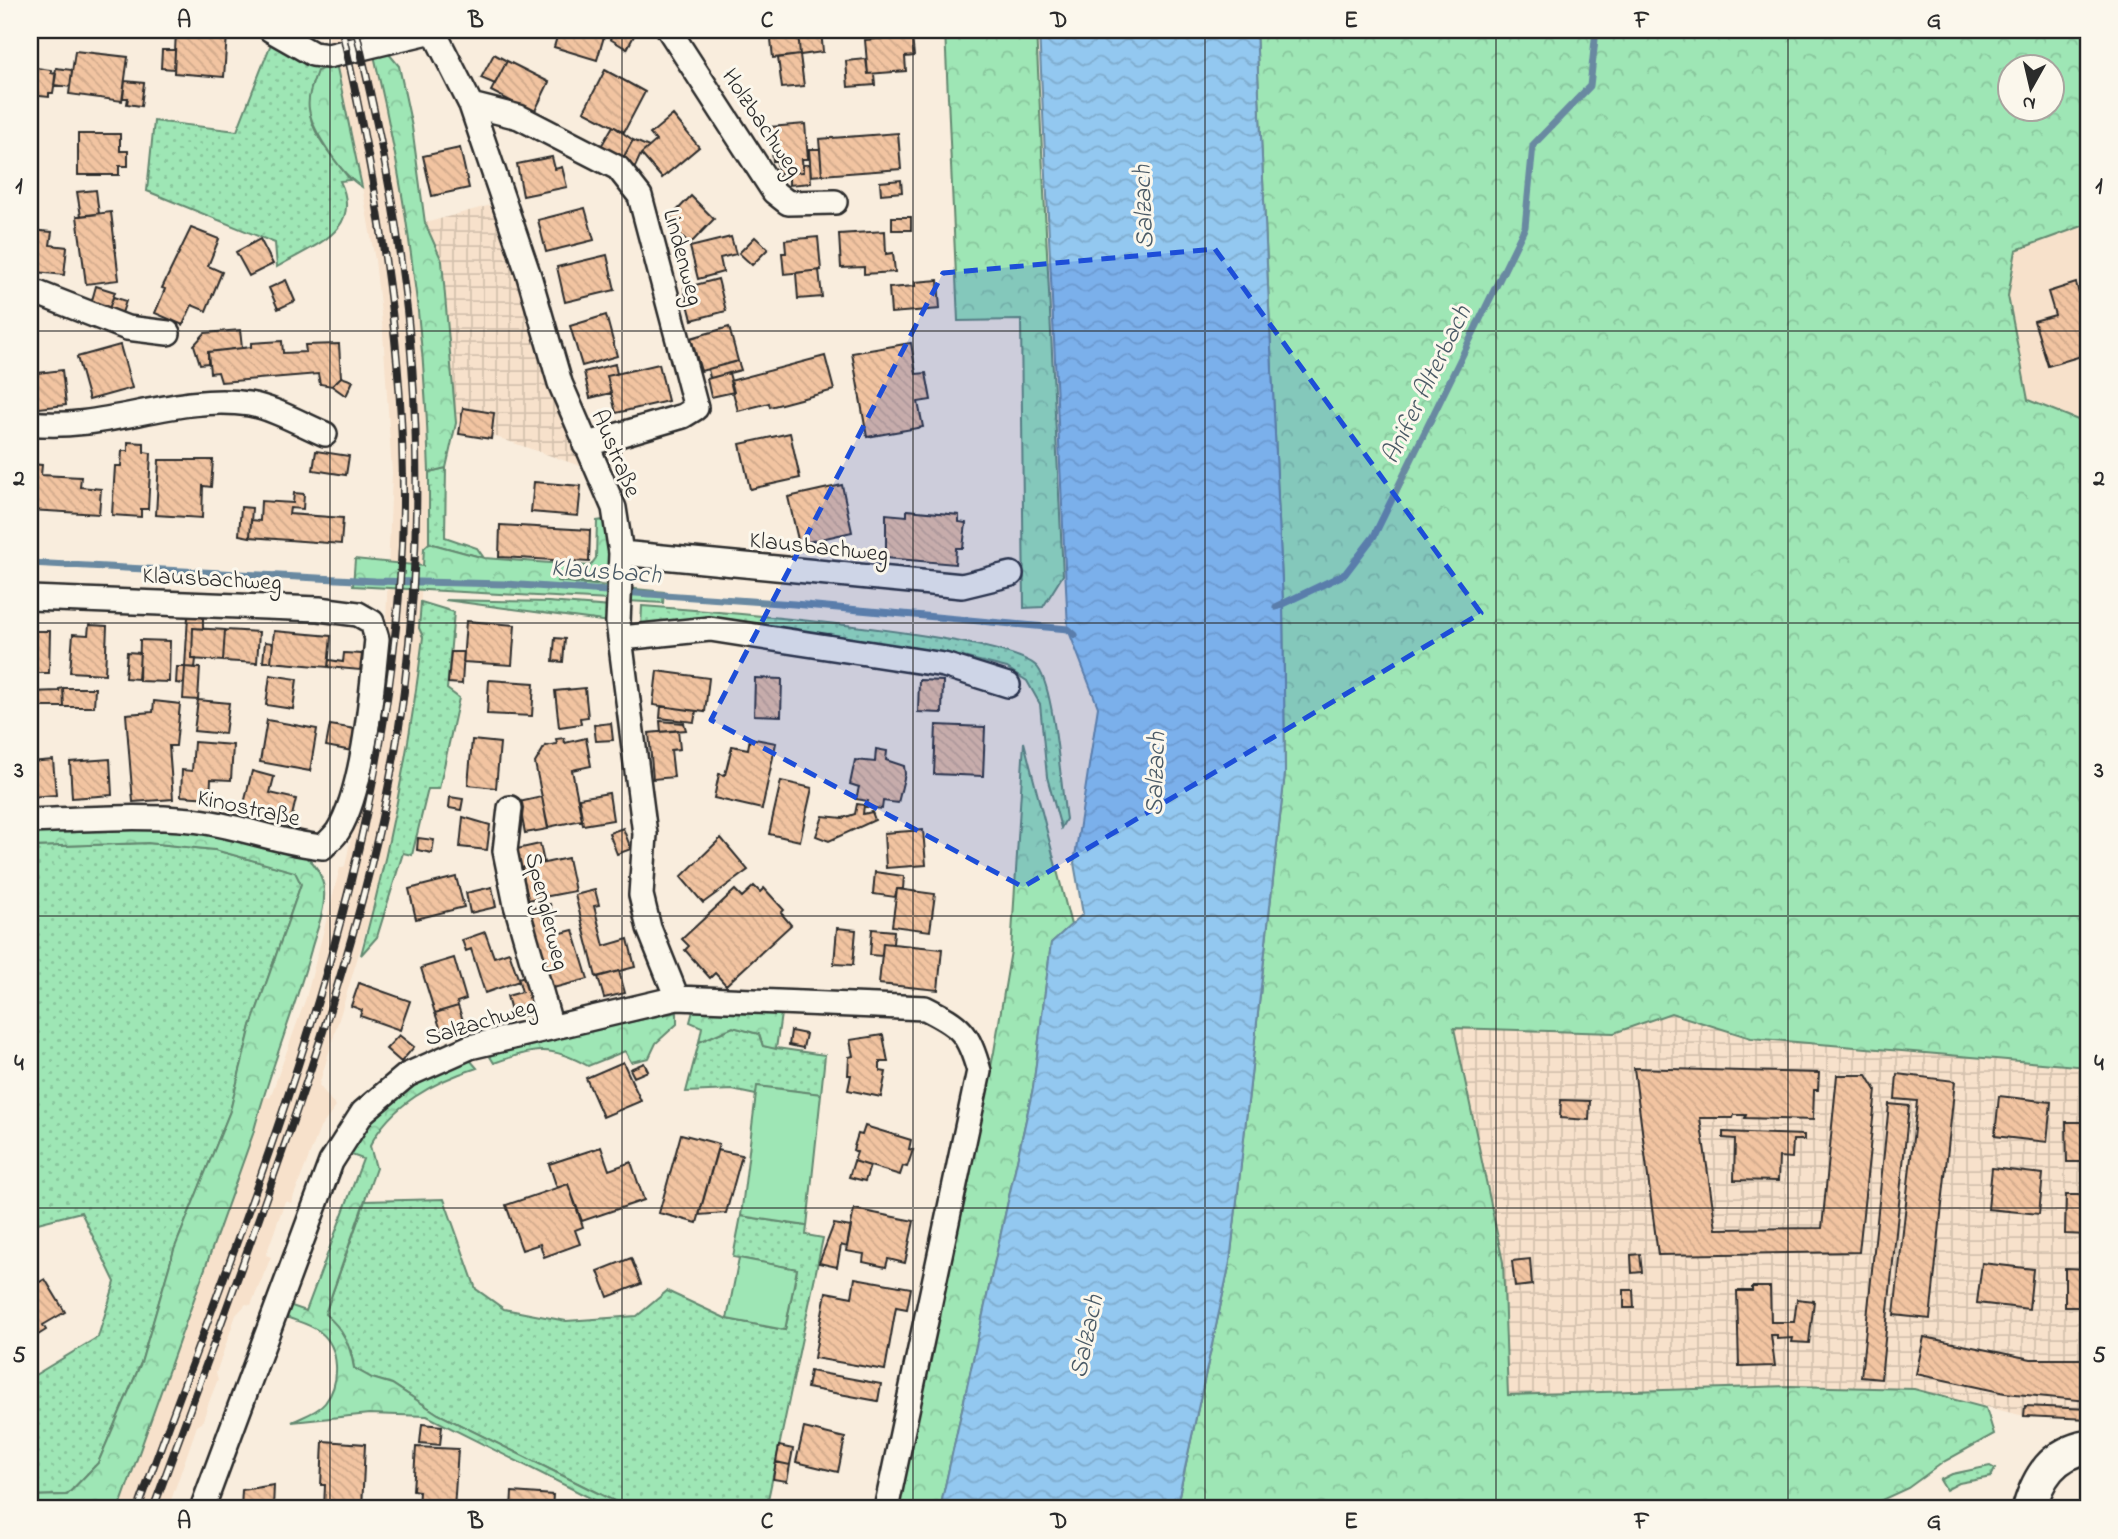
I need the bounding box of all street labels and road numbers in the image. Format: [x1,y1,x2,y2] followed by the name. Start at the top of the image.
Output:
[712,62,810,185] street label: Holzbachweg
[652,206,711,310] street label: Lindenweg
[581,405,649,504] street label: Austraße
[748,524,890,573] street label: Klausbachweg
[141,559,282,602] street label: Klausbachweg
[194,781,303,837] street label: Kinostraße
[514,849,577,974] street label: Spenglerweg
[421,990,541,1057] street label: Salzachweg

